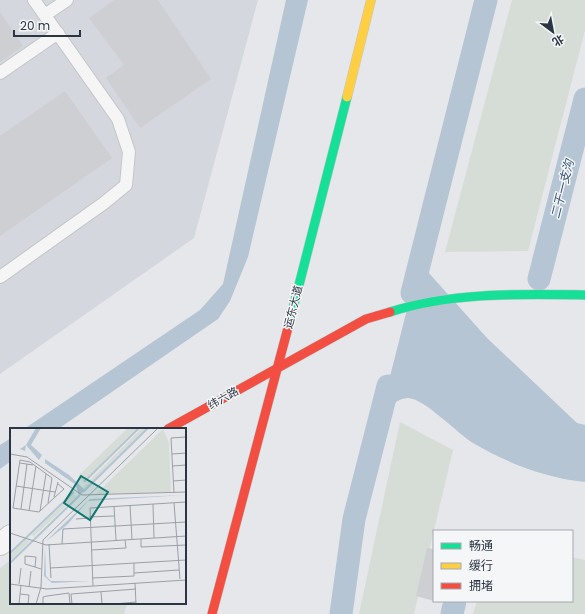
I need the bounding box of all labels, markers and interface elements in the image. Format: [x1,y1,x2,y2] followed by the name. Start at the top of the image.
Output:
[14,12,80,38] scale bar
[533,12,573,52] north arrow
[20,17,50,34] text: 20 m
[549,31,567,50] text: 北
[546,156,578,220] water label: 二干一支沟
[280,284,306,330] street label: 运东大道
[205,383,241,413] street label: 纬六路
[10,428,186,604] inset map
[433,530,573,602] legend
[469,537,493,554] text: 畅通
[469,557,493,574] text: 缓行
[469,577,493,594] text: 拥堵

